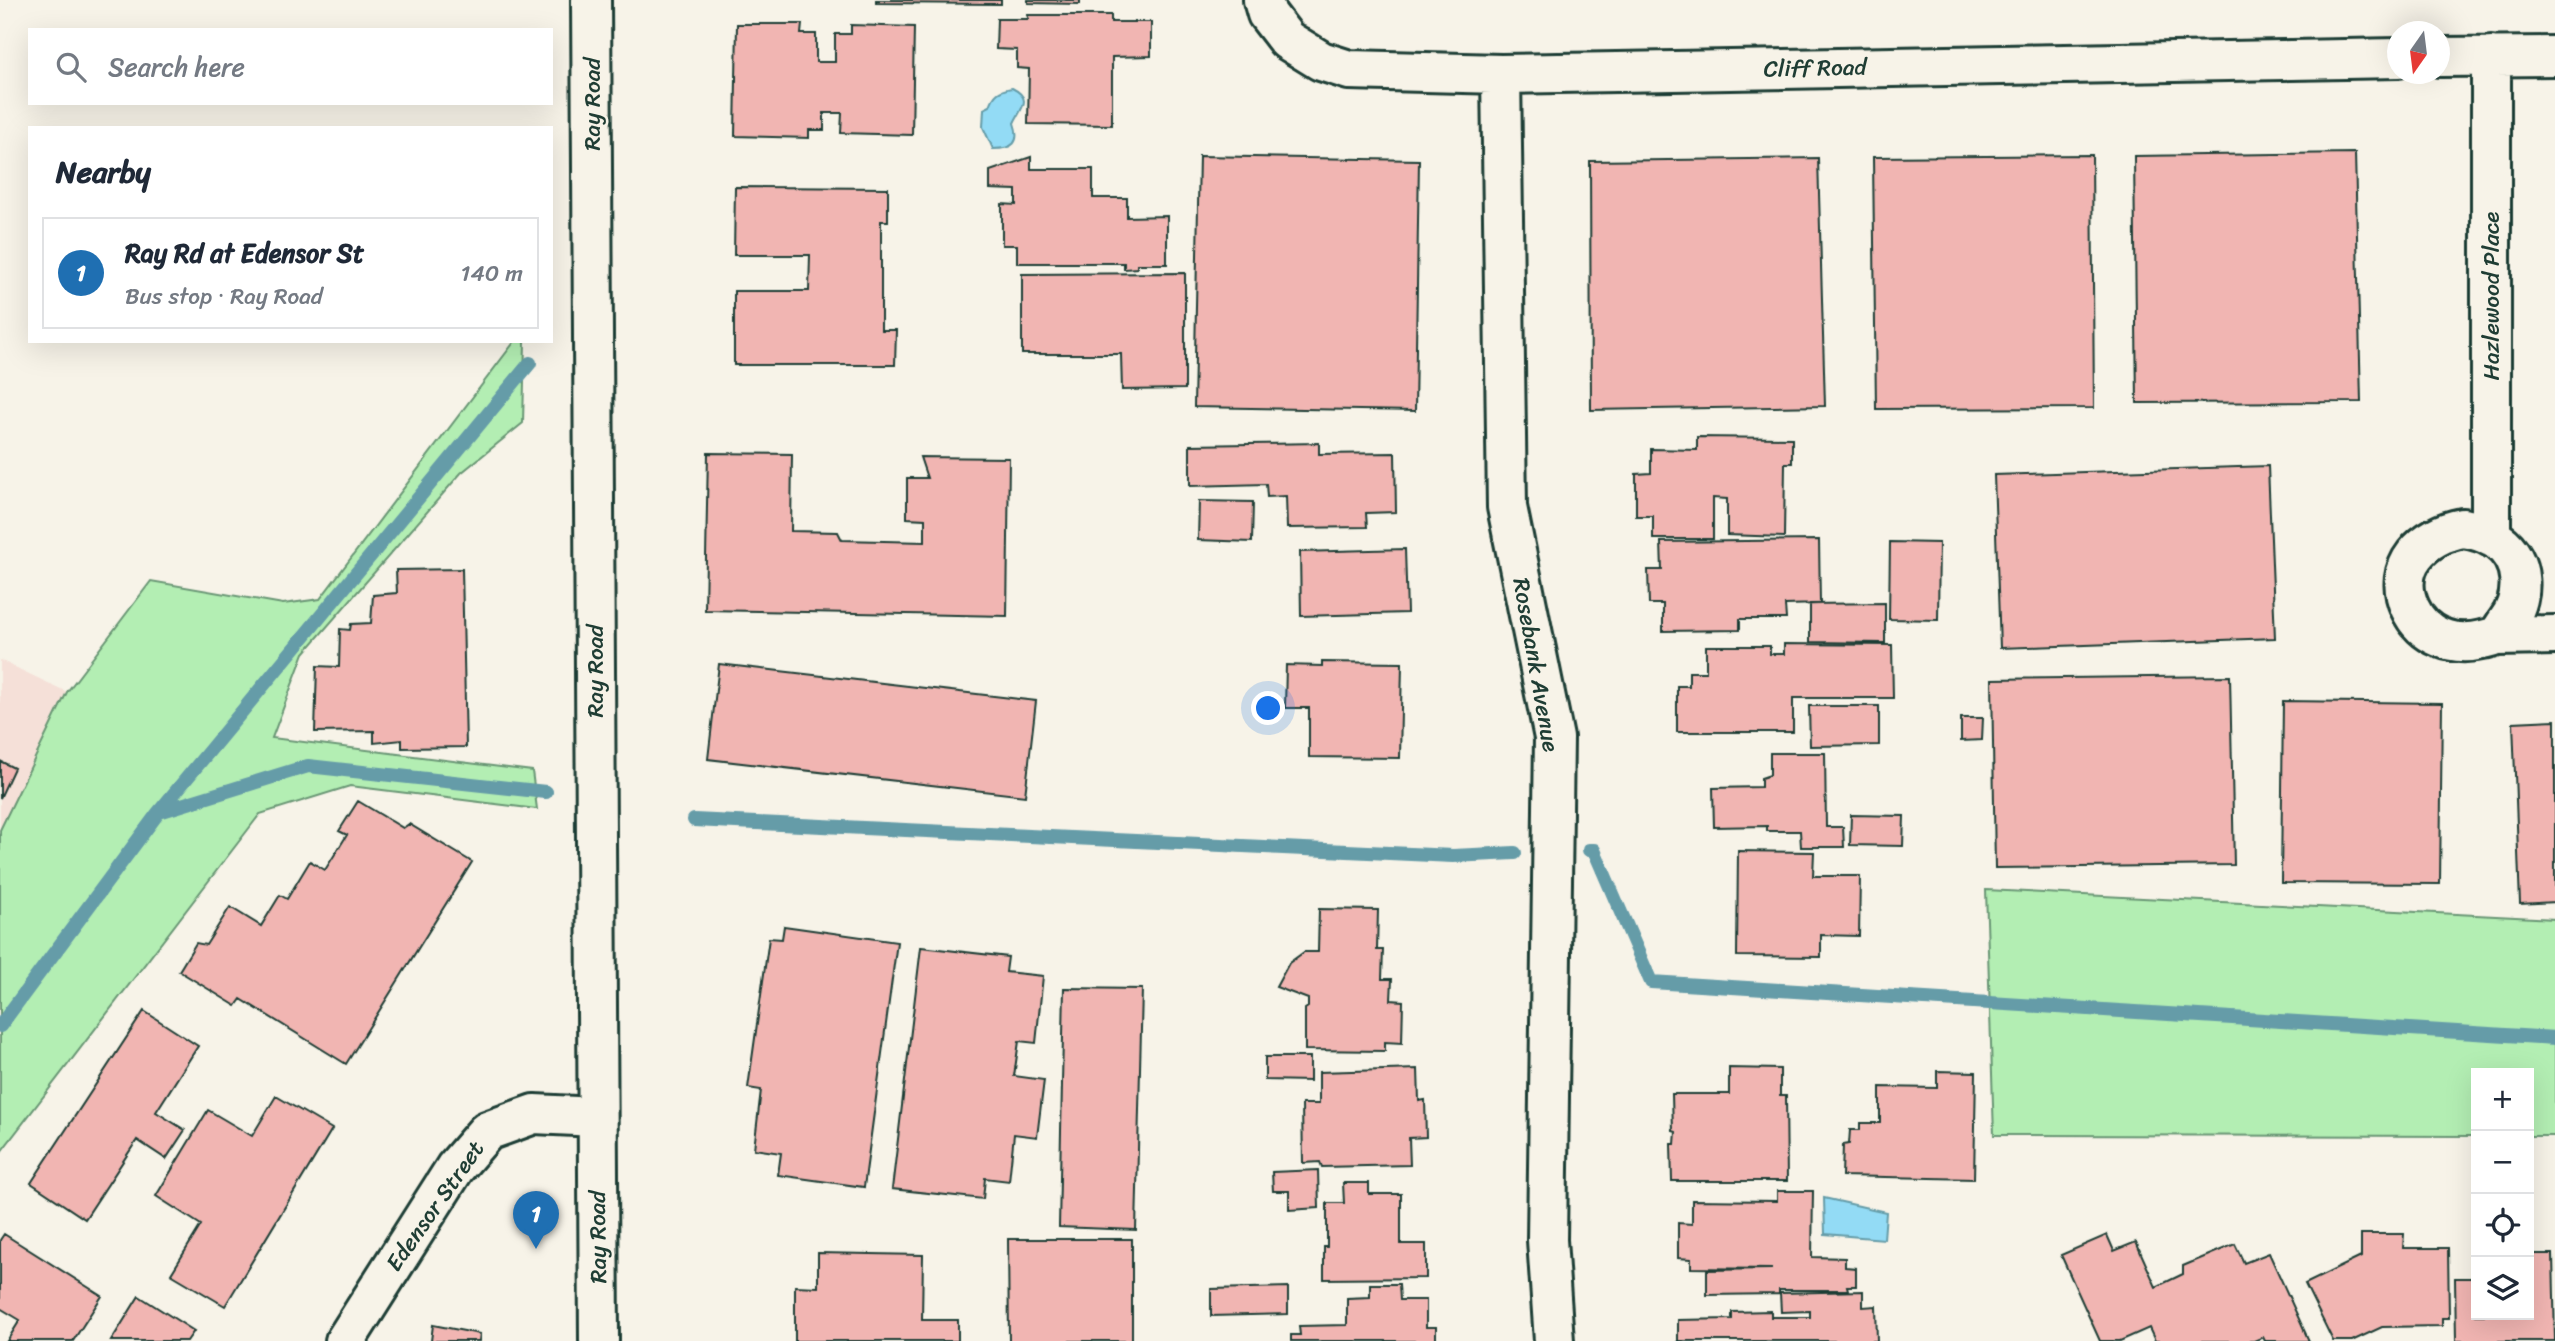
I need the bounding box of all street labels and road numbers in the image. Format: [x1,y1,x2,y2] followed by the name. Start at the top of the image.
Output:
[1763,47,1869,89] street label: Cliff Road
[572,56,613,150] street label: Ray Road
[2471,212,2512,380] street label: Hazlewood Place
[1501,575,1571,755] street label: Rosebank Avenue
[575,623,616,717] street label: Ray Road
[374,1132,496,1280] street label: Edensor Street
[577,1188,619,1284] street label: Ray Road

